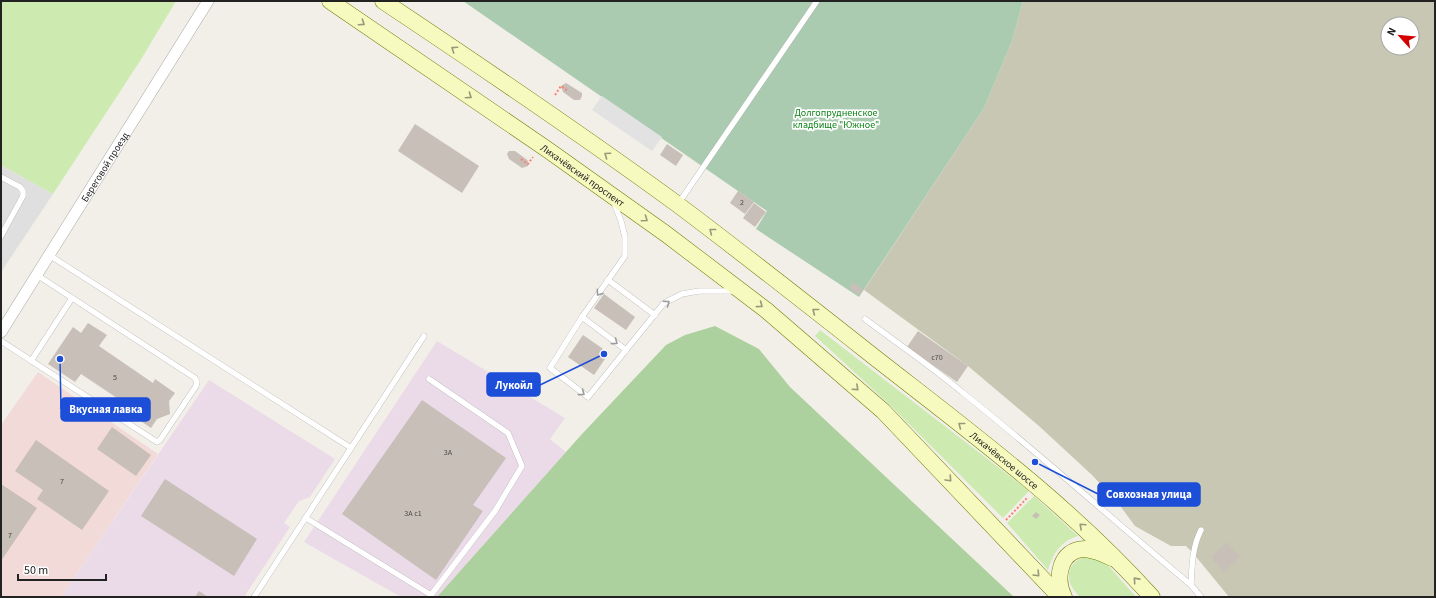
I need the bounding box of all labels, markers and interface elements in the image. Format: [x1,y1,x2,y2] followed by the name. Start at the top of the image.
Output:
[1380,16,1420,56] north arrow
[358,18,365,26] one-way arrow
[1383,25,1400,38] text: N
[451,46,458,54] one-way arrow
[465,91,472,99] one-way arrow
[793,106,879,132] park label: Долгопрудненское кладбище "Южное"
[78,129,133,205] street label: Береговой проезд
[538,141,628,211] street label: Лихачёвский проспект
[604,153,611,160] one-way arrow
[740,197,744,208] house number: 2
[640,214,647,221] one-way arrow
[709,229,716,236] one-way arrow
[597,289,604,296] one-way arrow
[756,300,763,308] one-way arrow
[662,301,669,308] one-way arrow
[812,308,819,315] one-way arrow
[611,337,618,345] one-way arrow
[931,352,943,363] house number: с70
[113,372,117,383] house number: 5
[487,373,540,396] callout: Лукойл
[494,378,533,393] text: Лукойл
[852,383,859,390] one-way arrow
[578,388,585,395] one-way arrow
[61,398,150,421] callout: Вкусная лавка
[69,402,143,417] text: Вкусная лавка
[958,422,965,429] one-way arrow
[967,428,1041,493] street label: Лихачёвское шоссе
[444,447,453,458] house number: 3А
[944,474,951,482] one-way arrow
[60,476,64,487] house number: 7
[1098,483,1200,506] callout: Совхозная улица
[1106,487,1192,502] text: Совхозная улица
[404,508,422,519] house number: 3А с1
[1079,523,1087,530] one-way arrow
[8,530,12,541] house number: 7
[18,556,106,582] scale bar
[24,562,48,579] text: 50 m
[1032,569,1040,577] one-way arrow
[1134,577,1141,584] one-way arrow

